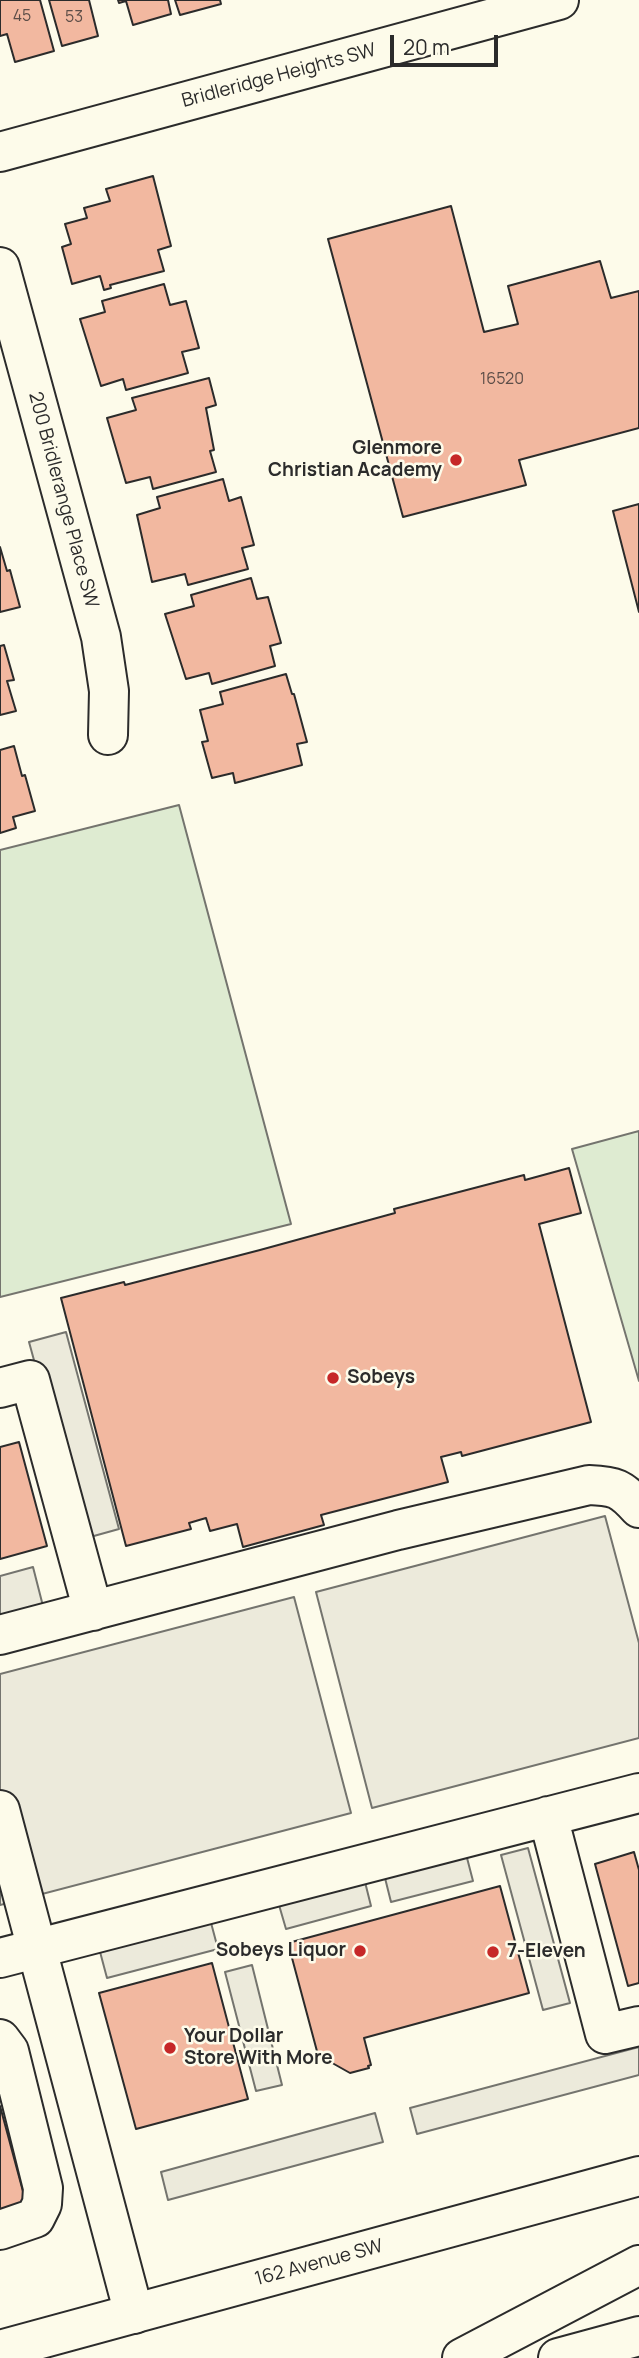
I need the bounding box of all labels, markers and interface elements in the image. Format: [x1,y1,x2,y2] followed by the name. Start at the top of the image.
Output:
[13,7,31,27] house number: 45
[65,8,83,28] house number: 53
[394,21,503,65] scale bar
[403,33,450,61] text: 20 m
[179,39,379,113] street label: Bridleridge Heights SW
[480,370,524,390] house number: 16520
[23,389,103,611] street label: 200 Bridlerange Place SW
[268,438,442,482] place label: Glenmore Christian Academy
[448,452,464,468] marker: Glenmore Christian Academy
[347,1367,415,1389] place label: Sobeys
[325,1370,341,1386] marker: Sobeys
[216,1940,346,1962] place label: Sobeys Liquor
[507,1941,586,1963] place label: 7-Eleven
[352,1943,368,1959] marker: Sobeys Liquor
[485,1944,501,1960] marker: 7-Eleven
[184,2026,333,2070] place label: Your Dollar Store With More
[162,2040,178,2056] marker: Your Dollar Store With More
[252,2235,386,2291] street label: 162 Avenue SW

